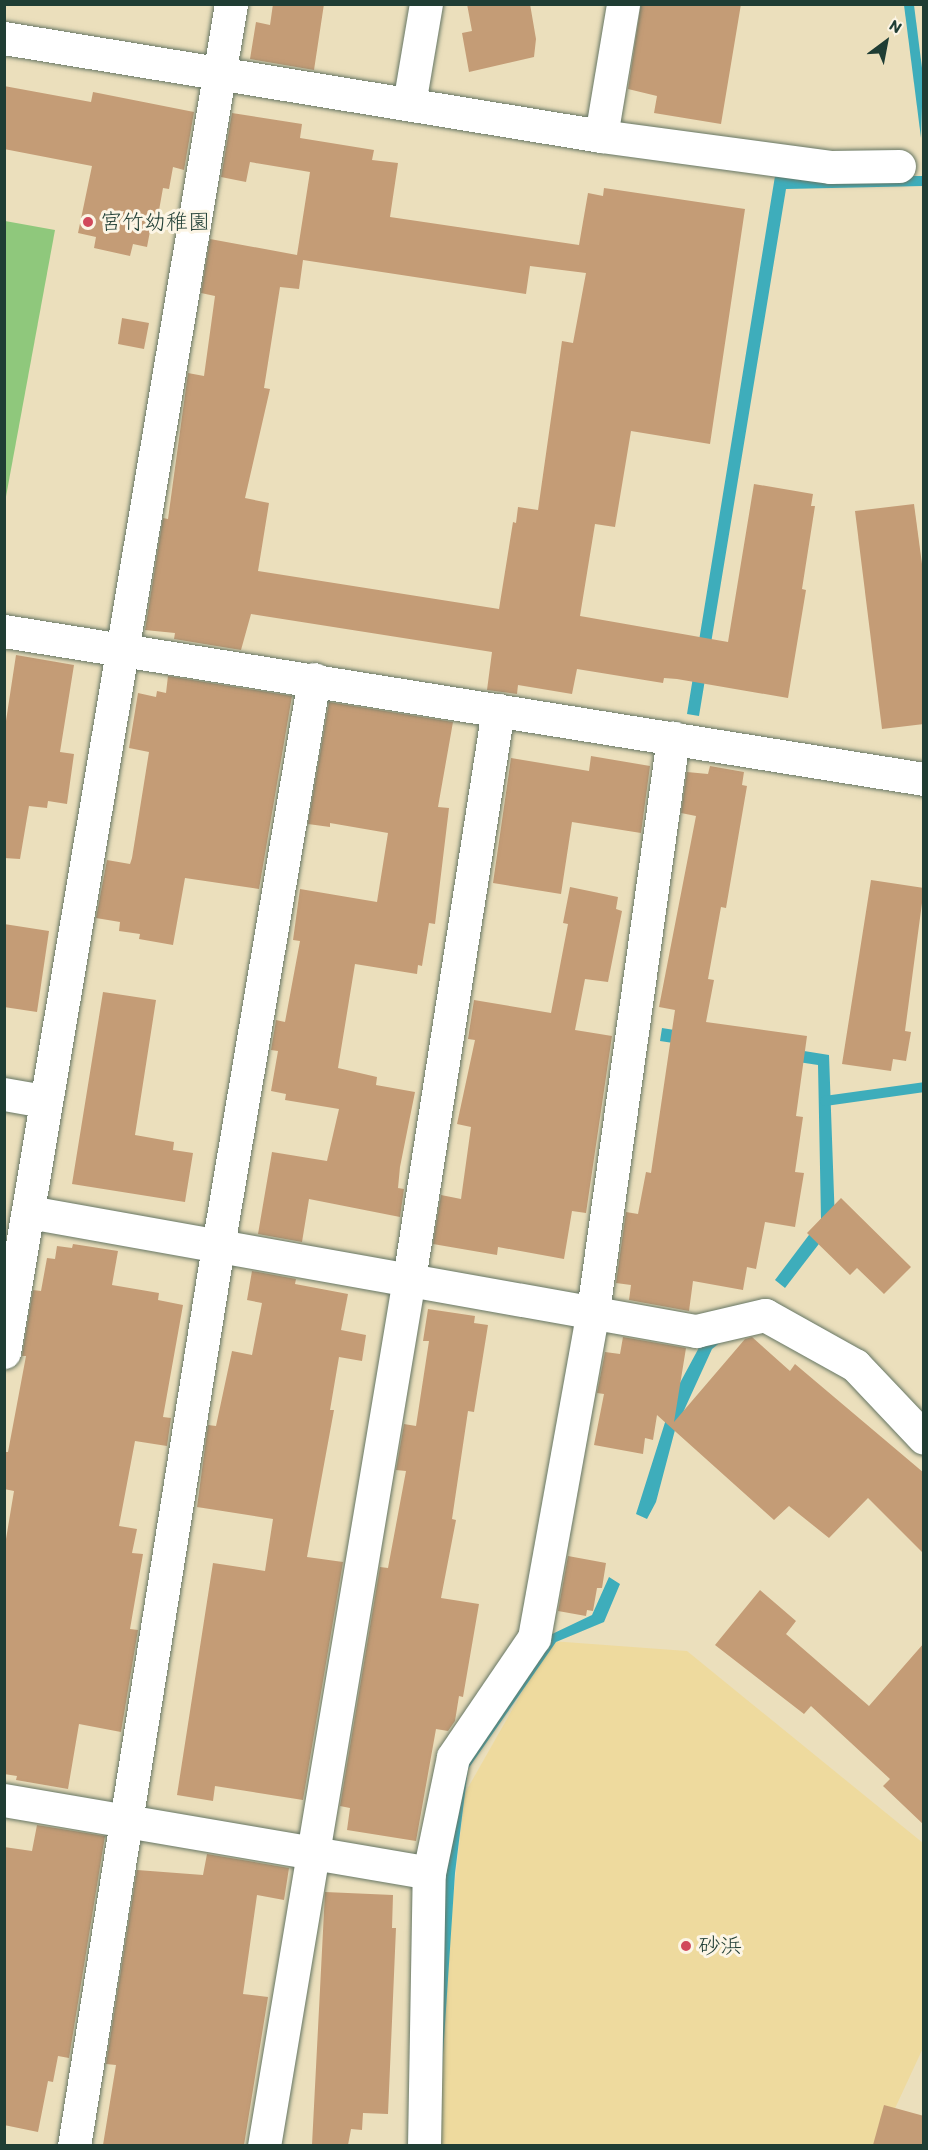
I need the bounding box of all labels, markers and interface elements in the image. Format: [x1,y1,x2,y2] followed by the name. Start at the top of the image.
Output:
[856,12,916,72] north arrow
[886,15,905,37] text: N
[100,209,210,235] place label: 宮竹幼稚園
[81,215,95,229] marker: 宮竹幼稚園
[698,1933,742,1959] place label: 砂浜
[679,1939,693,1953] marker: 砂浜

